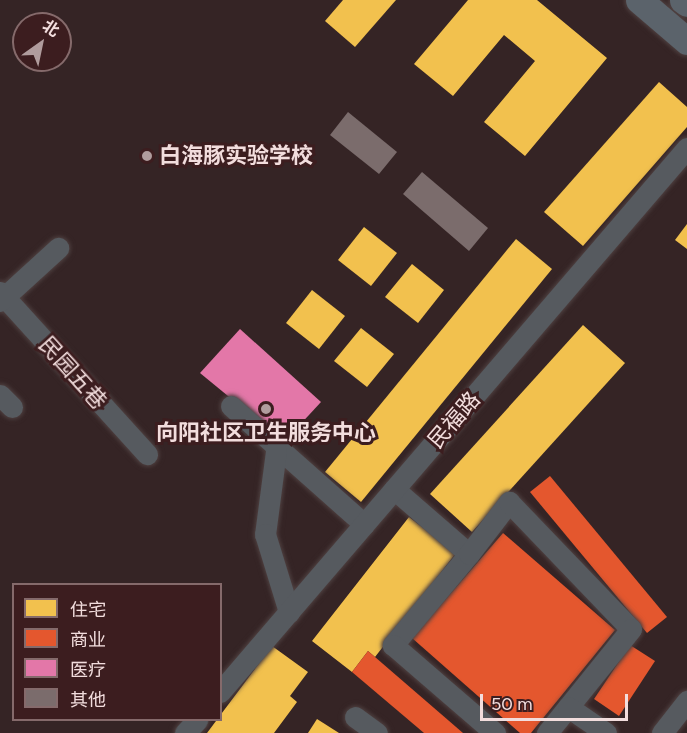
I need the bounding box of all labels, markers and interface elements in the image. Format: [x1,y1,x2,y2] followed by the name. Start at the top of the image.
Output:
[12,12,72,72] north arrow
[39,16,63,40] text: 北
[159,143,313,169] place label: 白海豚实验学校
[140,149,154,163] marker: 白海豚实验学校
[34,331,112,415] street label: 民园五巷
[422,386,486,454] street label: 民福路
[257,400,275,418] marker: 向阳社区卫生服务中心
[156,420,376,446] place label: 向阳社区卫生服务中心
[12,583,222,721] legend
[70,599,106,621] text: 住宅
[70,629,106,651] text: 商业
[70,659,106,681] text: 医疗
[483,682,632,720] scale bar
[70,689,106,711] text: 其他
[491,693,533,715] text: 50 m

